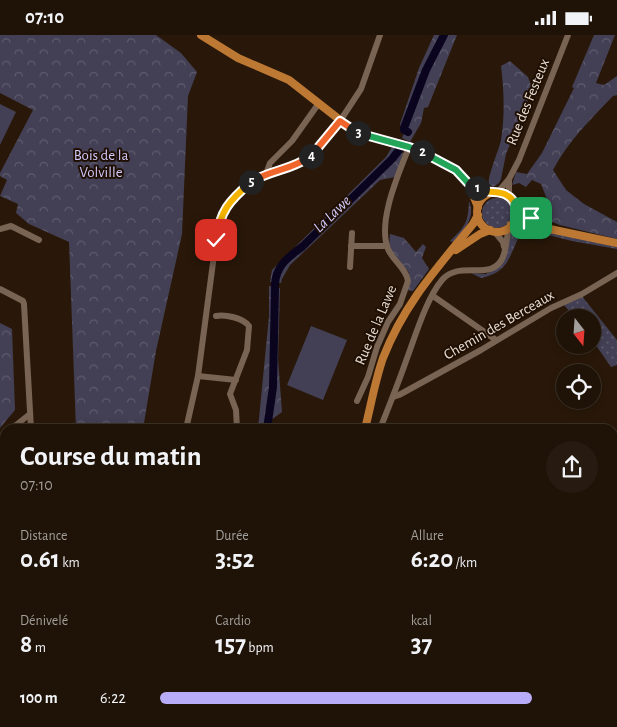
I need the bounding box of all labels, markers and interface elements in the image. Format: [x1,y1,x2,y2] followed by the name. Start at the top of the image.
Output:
[25,8,64,27] text: 07:10
[504,56,552,147] street label: Rue des Festeux
[346,121,370,145] pin: 3
[355,126,362,140] text: 3
[410,139,434,165] pin: 2
[298,143,324,169] pin: 4
[419,145,426,159] text: 2
[74,148,128,180] park label: Bois de la Volville
[308,149,315,163] text: 4
[238,169,264,195] pin: 5
[248,175,255,189] text: 5
[464,175,490,201] pin: 1
[475,181,480,195] text: 1
[310,193,354,235] water label: La Lawe
[510,197,552,239] pin
[517,204,545,232] icon: arrive
[195,219,237,261] pin
[202,226,230,254] icon: check
[352,283,400,367] street label: Rue de la Lawe
[441,287,557,363] street label: Chemin des Berceaux
[556,309,601,354] north arrow
[556,309,601,409] map controls
[556,364,601,409] button: locate
[546,441,598,493] button: share
[20,443,201,471] text: Course du matin
[20,477,53,493] text: 07:10
[20,529,67,543] text: Distance
[215,529,249,543] text: Durée
[411,529,444,543] text: Allure
[20,547,60,572] text: 0.61
[215,547,254,572] text: 3:52
[411,547,453,572] text: 6:20
[60,556,80,570] text: km
[453,556,477,570] text: /km
[20,614,68,628] text: Dénivelé
[215,614,251,628] text: Cardio
[411,614,432,628] text: kcal
[20,632,32,657] text: 8
[215,632,246,657] text: 157
[411,632,432,657] text: 37
[32,641,46,655] text: m
[246,641,274,655] text: bpm
[20,690,58,706] text: 100 m
[100,690,126,706] text: 6:22

